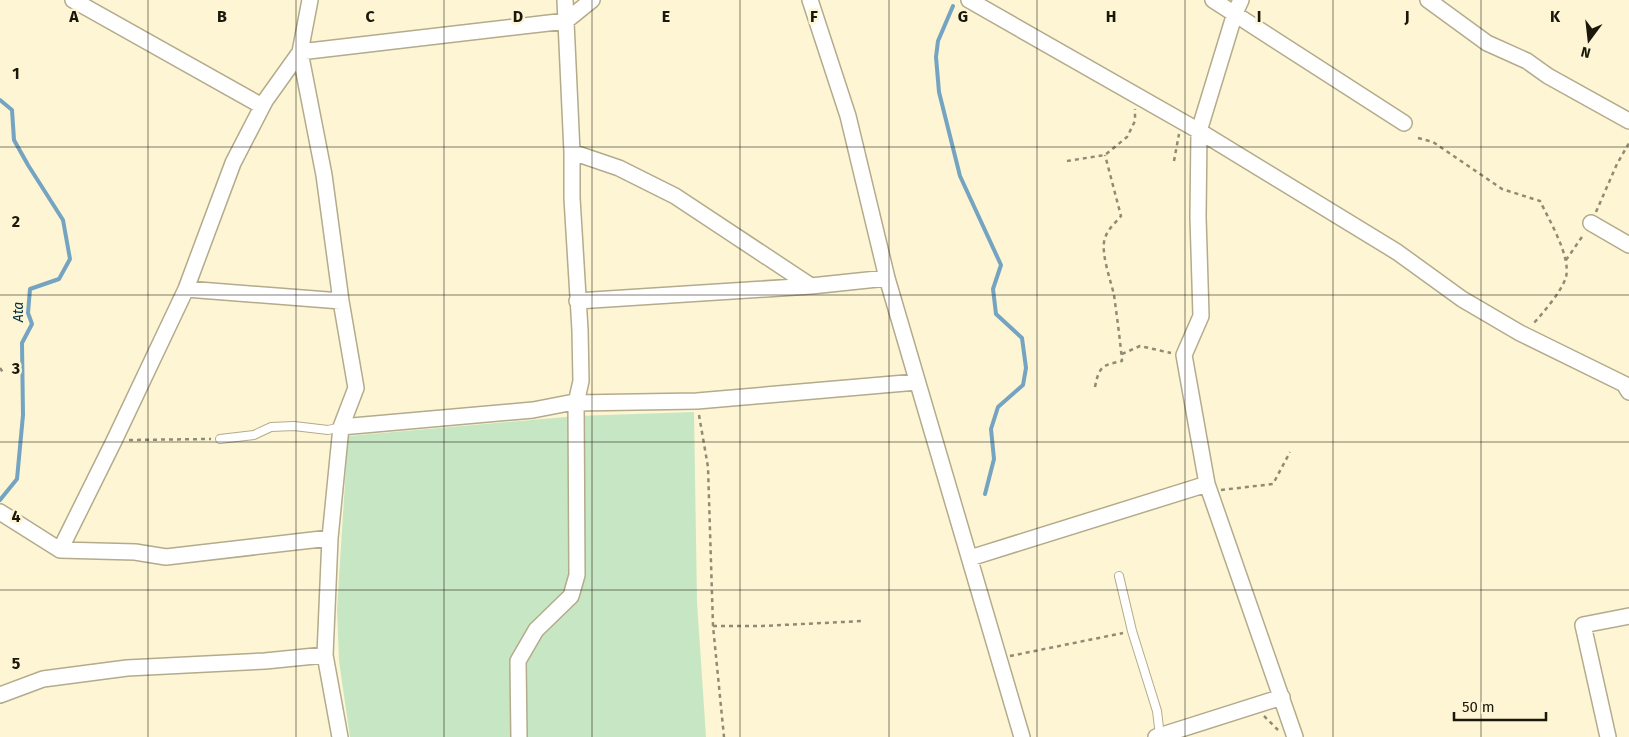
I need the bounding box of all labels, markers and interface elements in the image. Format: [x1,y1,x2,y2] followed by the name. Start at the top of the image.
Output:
[68,7,79,26] text: A
[217,7,227,26] text: B
[365,7,375,26] text: C
[513,7,523,26] text: D
[662,7,670,26] text: E
[810,7,818,26] text: F
[958,7,968,26] text: G
[1106,7,1116,26] text: H
[1257,7,1261,26] text: I
[1403,7,1410,26] text: J
[1550,7,1561,26] text: K
[1564,15,1614,65] north arrow
[1579,43,1592,61] text: N
[12,64,20,83] text: 1
[12,212,20,231] text: 2
[10,302,27,323] water label: Ata
[11,359,20,378] text: 3
[11,507,21,526] text: 4
[12,654,21,673] text: 5
[1454,690,1546,722] scale bar
[1462,698,1495,716] text: 50 m

